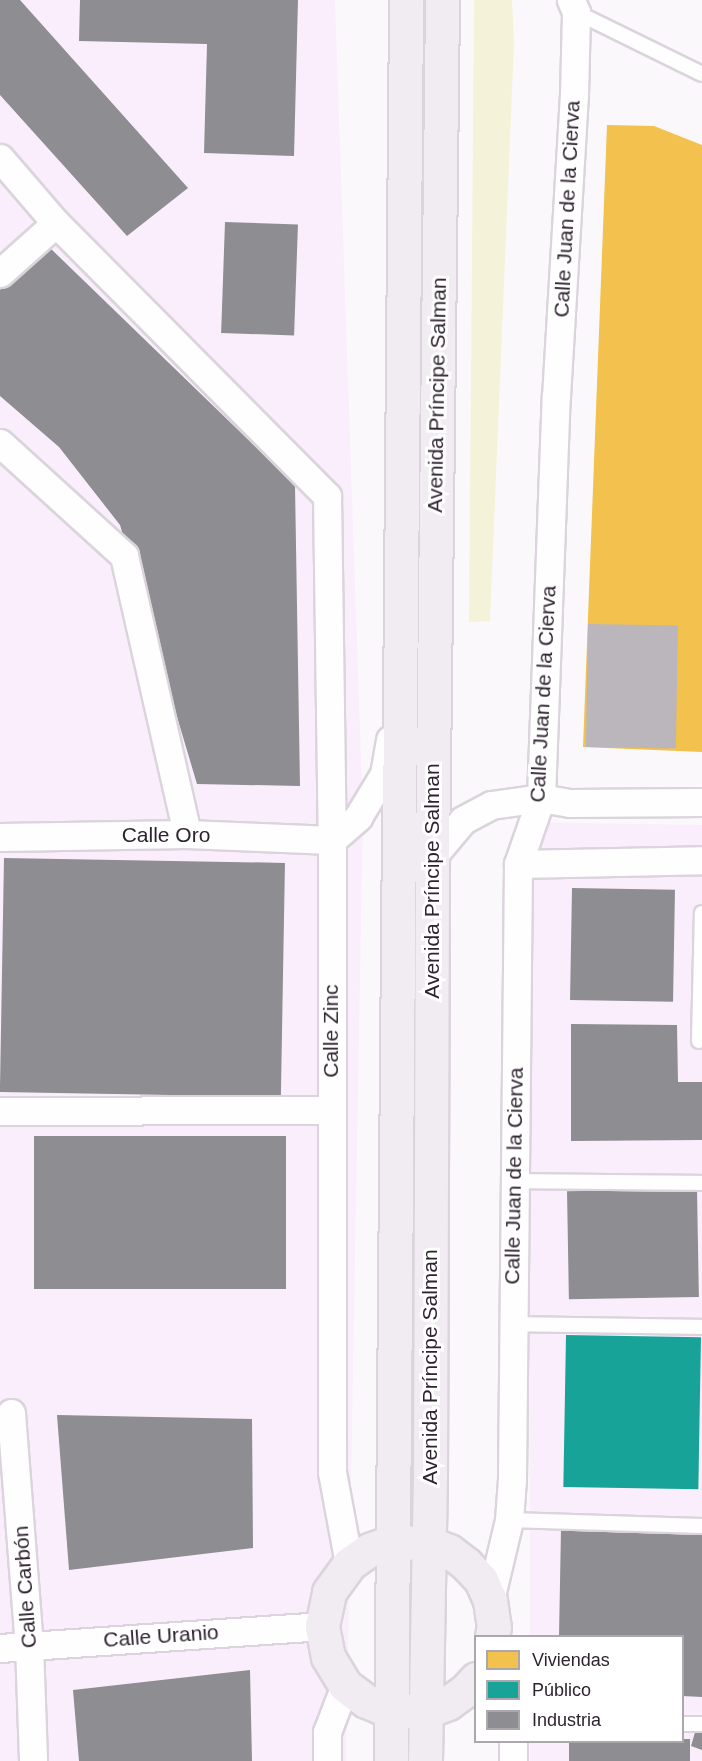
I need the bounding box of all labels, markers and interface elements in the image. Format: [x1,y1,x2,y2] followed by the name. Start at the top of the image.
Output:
[549,100,585,318] street label: Calle Juan de la Cierva
[422,277,452,513] street label: Avenida Príncipe Salman
[525,585,561,803] street label: Calle Juan de la Cierva
[419,763,445,999] street label: Avenida Príncipe Salman
[122,822,210,848] street label: Calle Oro
[318,984,344,1078] street label: Calle Zinc
[500,1067,528,1285] street label: Calle Juan de la Cierva
[417,1249,443,1485] street label: Avenida Príncipe Salman
[8,1525,42,1649] street label: Calle Carbón
[102,1619,220,1653] street label: Calle Uranio
[474,1635,684,1743] legend
[532,1650,610,1670] text: Viviendas
[532,1680,591,1700] text: Público
[532,1710,601,1730] text: Industria

